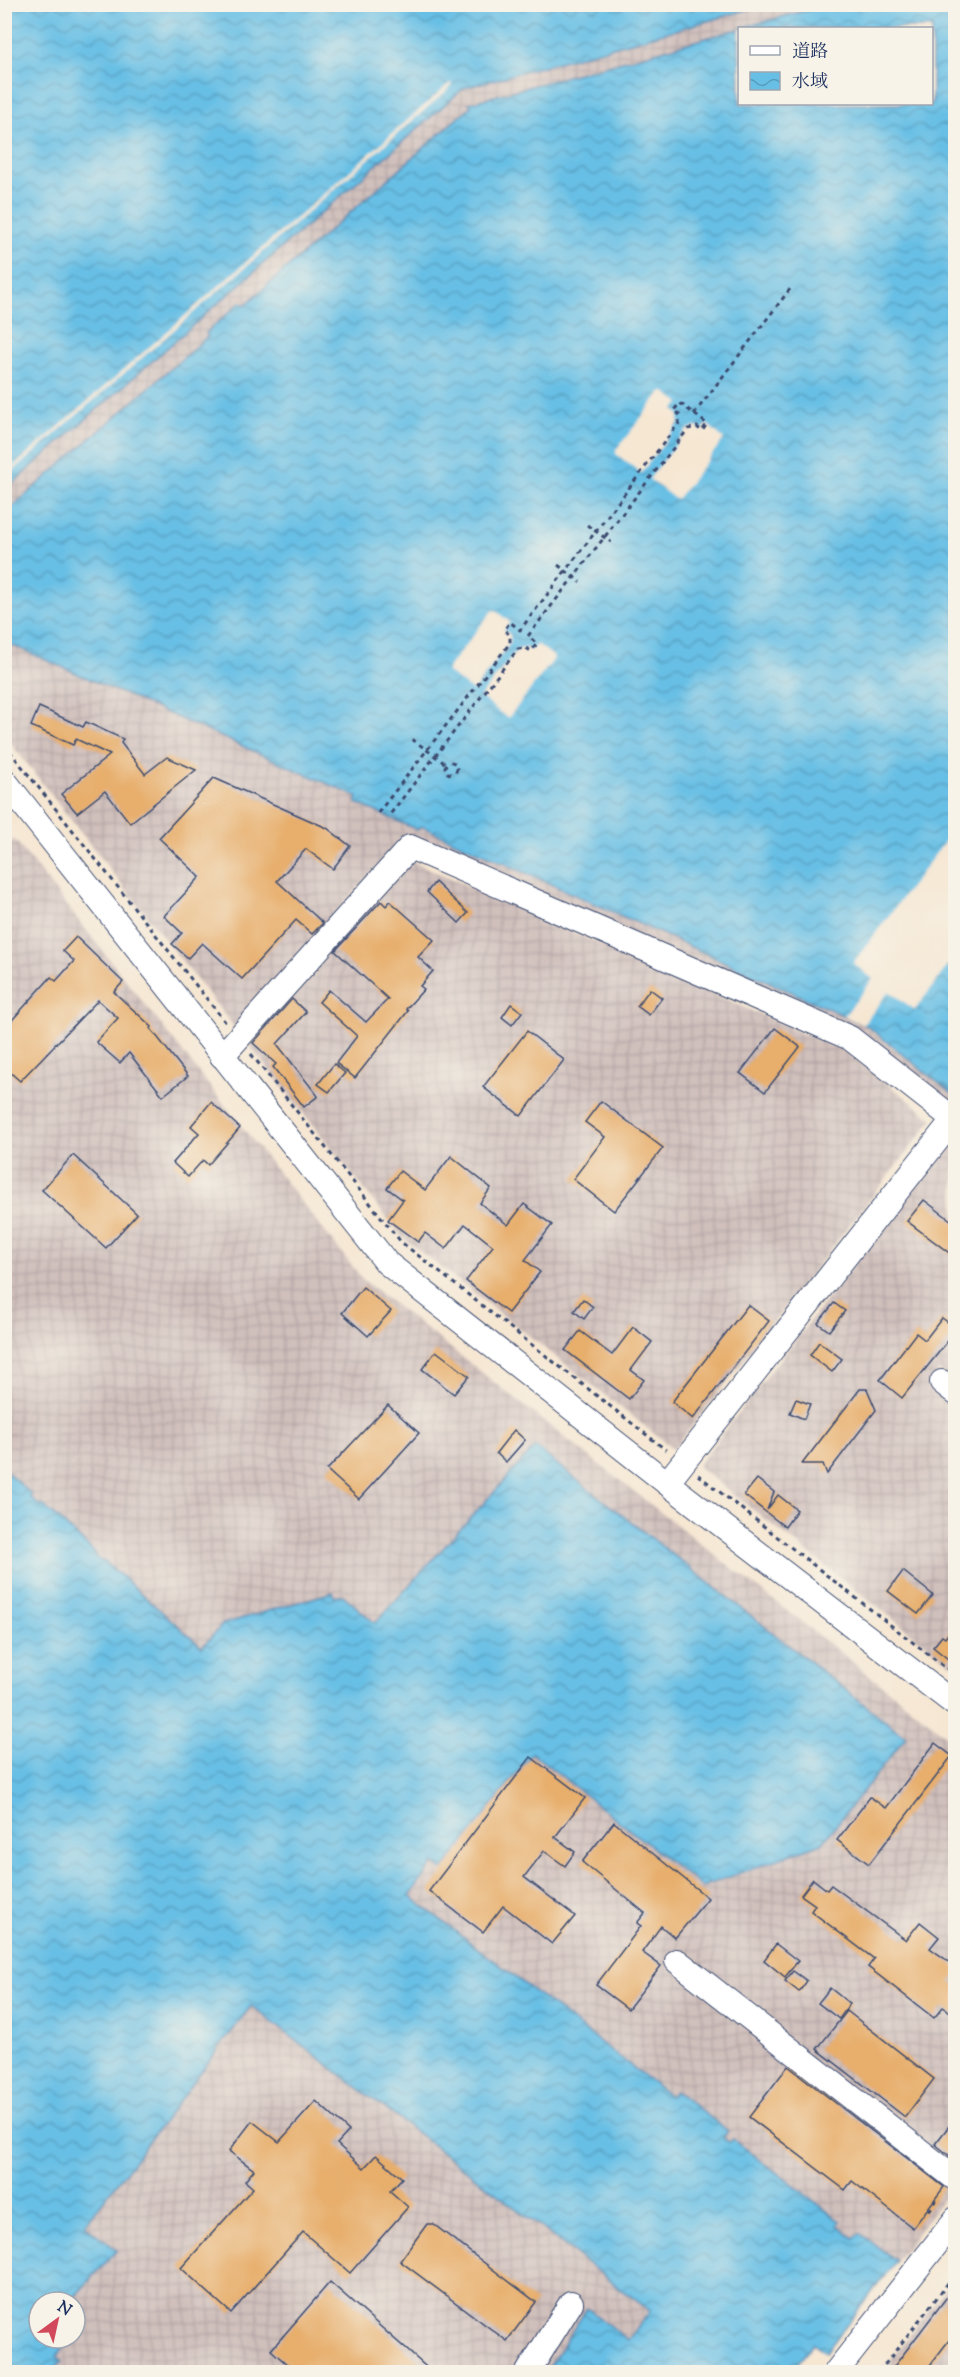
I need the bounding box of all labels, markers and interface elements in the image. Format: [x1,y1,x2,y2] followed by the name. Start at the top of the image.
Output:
[738,27,933,105] legend
[792,40,828,66] text: 道路
[792,70,828,96] text: 水域
[27,2290,87,2350] north arrow
[52,2296,76,2323] text: N

